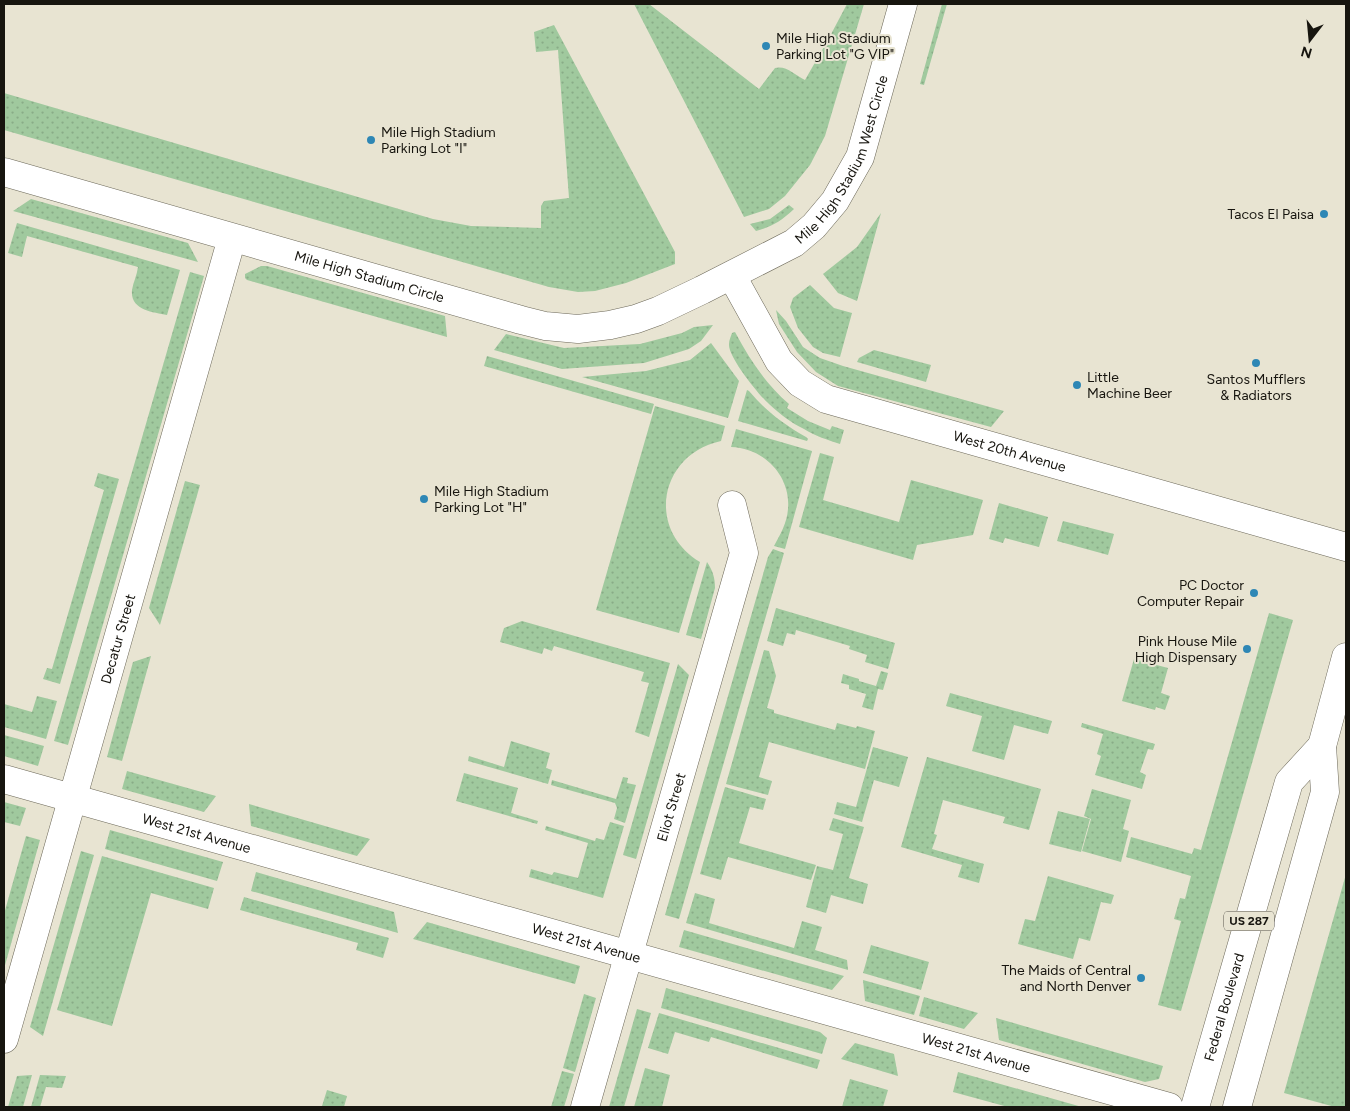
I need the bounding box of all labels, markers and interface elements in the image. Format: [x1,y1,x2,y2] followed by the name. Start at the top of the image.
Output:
[1285,15,1335,65] north arrow
[776,30,894,63] place label: Mile High Stadium Parking Lot "G VIP"
[760,40,772,52] marker: Mile High Stadium Parking Lot "G VIP"
[1299,42,1314,62] text: N
[791,73,891,247] street label: Mile High Stadium West Circle
[381,124,496,157] place label: Mile High Stadium Parking Lot "I"
[365,134,377,146] marker: Mile High Stadium Parking Lot "I"
[1227,206,1314,223] place label: Tacos El Paisa
[1318,208,1330,220] marker: Tacos El Paisa
[293,247,446,306] street label: Mile High Stadium Circle
[1250,357,1262,369] marker: Santos Mufflers & Radiators
[1087,369,1172,402] place label: Little Machine Beer
[1207,371,1305,404] place label: Santos Mufflers & Radiators
[1071,379,1083,391] marker: Little Machine Beer
[951,427,1068,475] street label: West 20th Avenue
[434,483,549,516] place label: Mile High Stadium Parking Lot "H"
[418,493,430,505] marker: Mile High Stadium Parking Lot "H"
[1137,577,1244,610] place label: PC Doctor Computer Repair
[1248,587,1260,599] marker: PC Doctor Computer Repair
[97,592,139,686] street label: Decatur Street
[1135,633,1238,666] place label: Pink House Mile High Dispensary
[1241,643,1253,655] marker: Pink House Mile High Dispensary
[653,771,689,843] street label: Eliot Street
[140,810,253,857] street label: West 21st Avenue
[1224,911,1274,930] road number: US 287
[530,920,643,966] street label: West 21st Avenue
[1200,951,1248,1063] street label: Federal Boulevard
[1001,962,1131,995] place label: The Maids of Central and North Denver
[1135,972,1147,984] marker: The Maids of Central and North Denver
[920,1029,1033,1076] street label: West 21st Avenue

